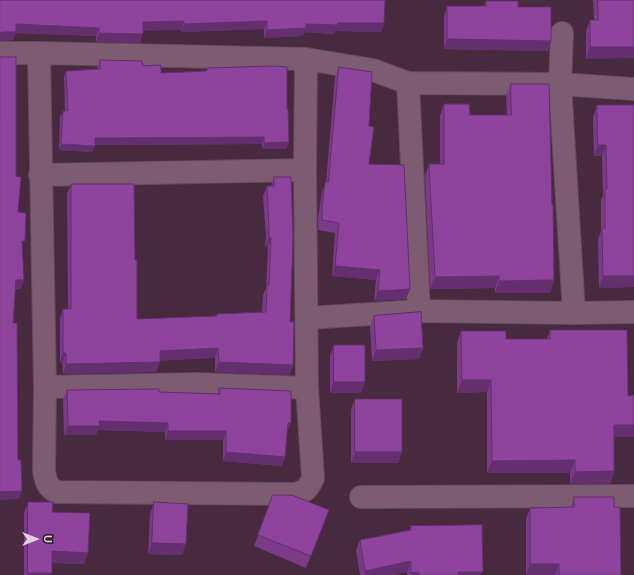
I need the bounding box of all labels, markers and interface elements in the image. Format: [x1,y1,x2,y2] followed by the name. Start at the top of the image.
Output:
[16,519,56,559] north arrow
[42,535,54,543] text: U

